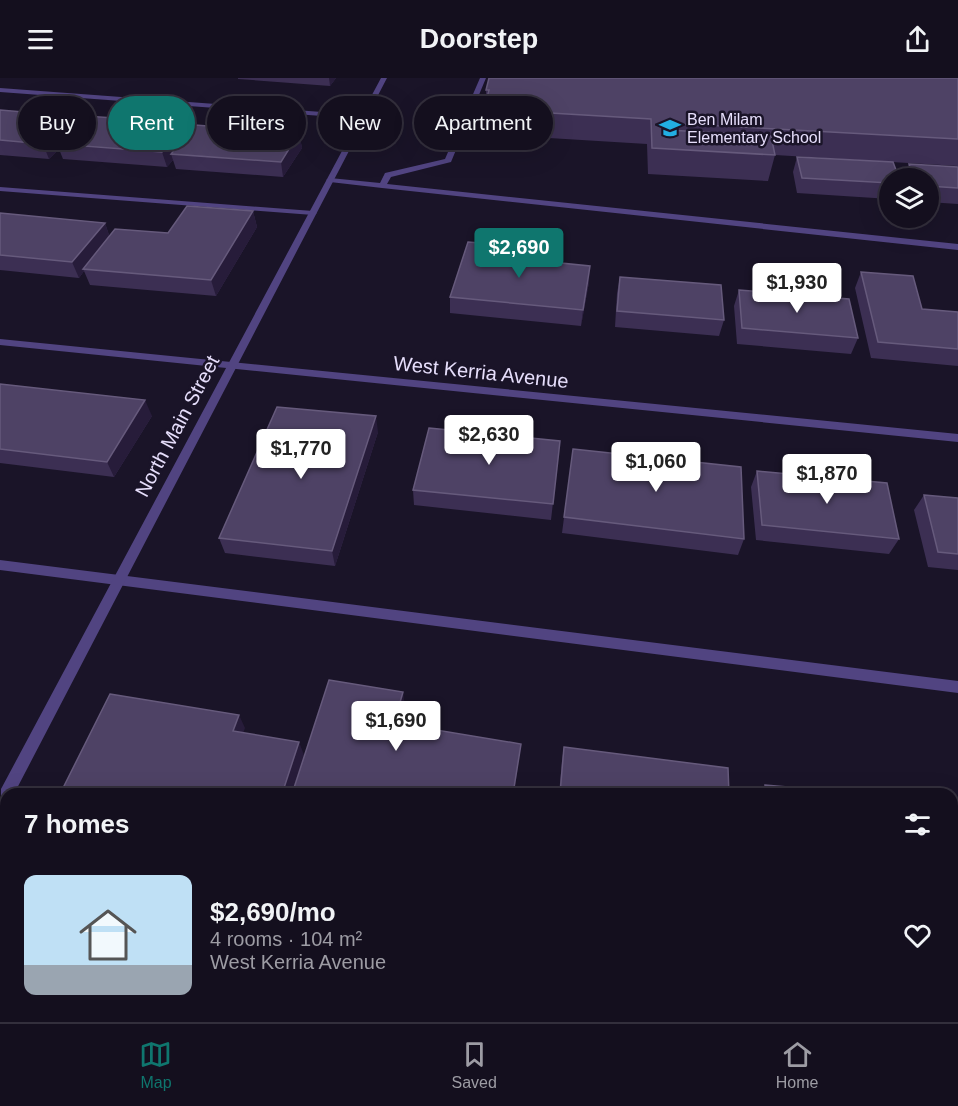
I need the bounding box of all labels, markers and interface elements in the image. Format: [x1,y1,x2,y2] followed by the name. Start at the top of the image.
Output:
[24,23,57,56] icon: menu
[901,23,934,56] icon: share
[420,24,538,54] text: Doorstep
[18,96,96,150] chip: Buy
[108,96,195,150] chip: Rent
[207,96,306,150] chip: Filters
[318,96,402,150] chip: New
[414,96,553,150] chip: Apartment
[687,111,821,146] place label: Ben Milam Elementary School
[658,116,682,140] school or university icon: Ben Milam Elementary School
[879,168,939,228] map controls
[879,168,939,228] button: layers
[470,228,568,279] pin: $2,690
[488,236,550,258] text: $2,690
[748,263,846,314] pin: $1,930
[766,271,828,293] text: $1,930
[130,351,224,500] street label: North Main Street
[392,352,570,392] street label: West Kerria Avenue
[440,415,538,466] pin: $2,630
[458,423,520,445] text: $2,630
[252,429,350,480] pin: $1,770
[270,437,332,459] text: $1,770
[607,442,705,493] pin: $1,060
[625,450,687,472] text: $1,060
[778,454,876,505] pin: $1,870
[796,462,858,484] text: $1,870
[347,701,445,752] pin: $1,690
[365,709,427,731] text: $1,690
[901,808,934,841] icon: filters
[24,809,130,839] text: 7 homes
[210,897,336,927] text: $2,690/mo
[72,899,144,971] icon: home
[901,919,934,952] icon: heart
[210,928,362,950] text: 4 rooms · 104 m²
[210,951,386,973] text: West Kerria Avenue
[139,1038,172,1092] tab: Map
[451,1038,497,1092] tab: Saved
[776,1038,818,1092] tab: Home

